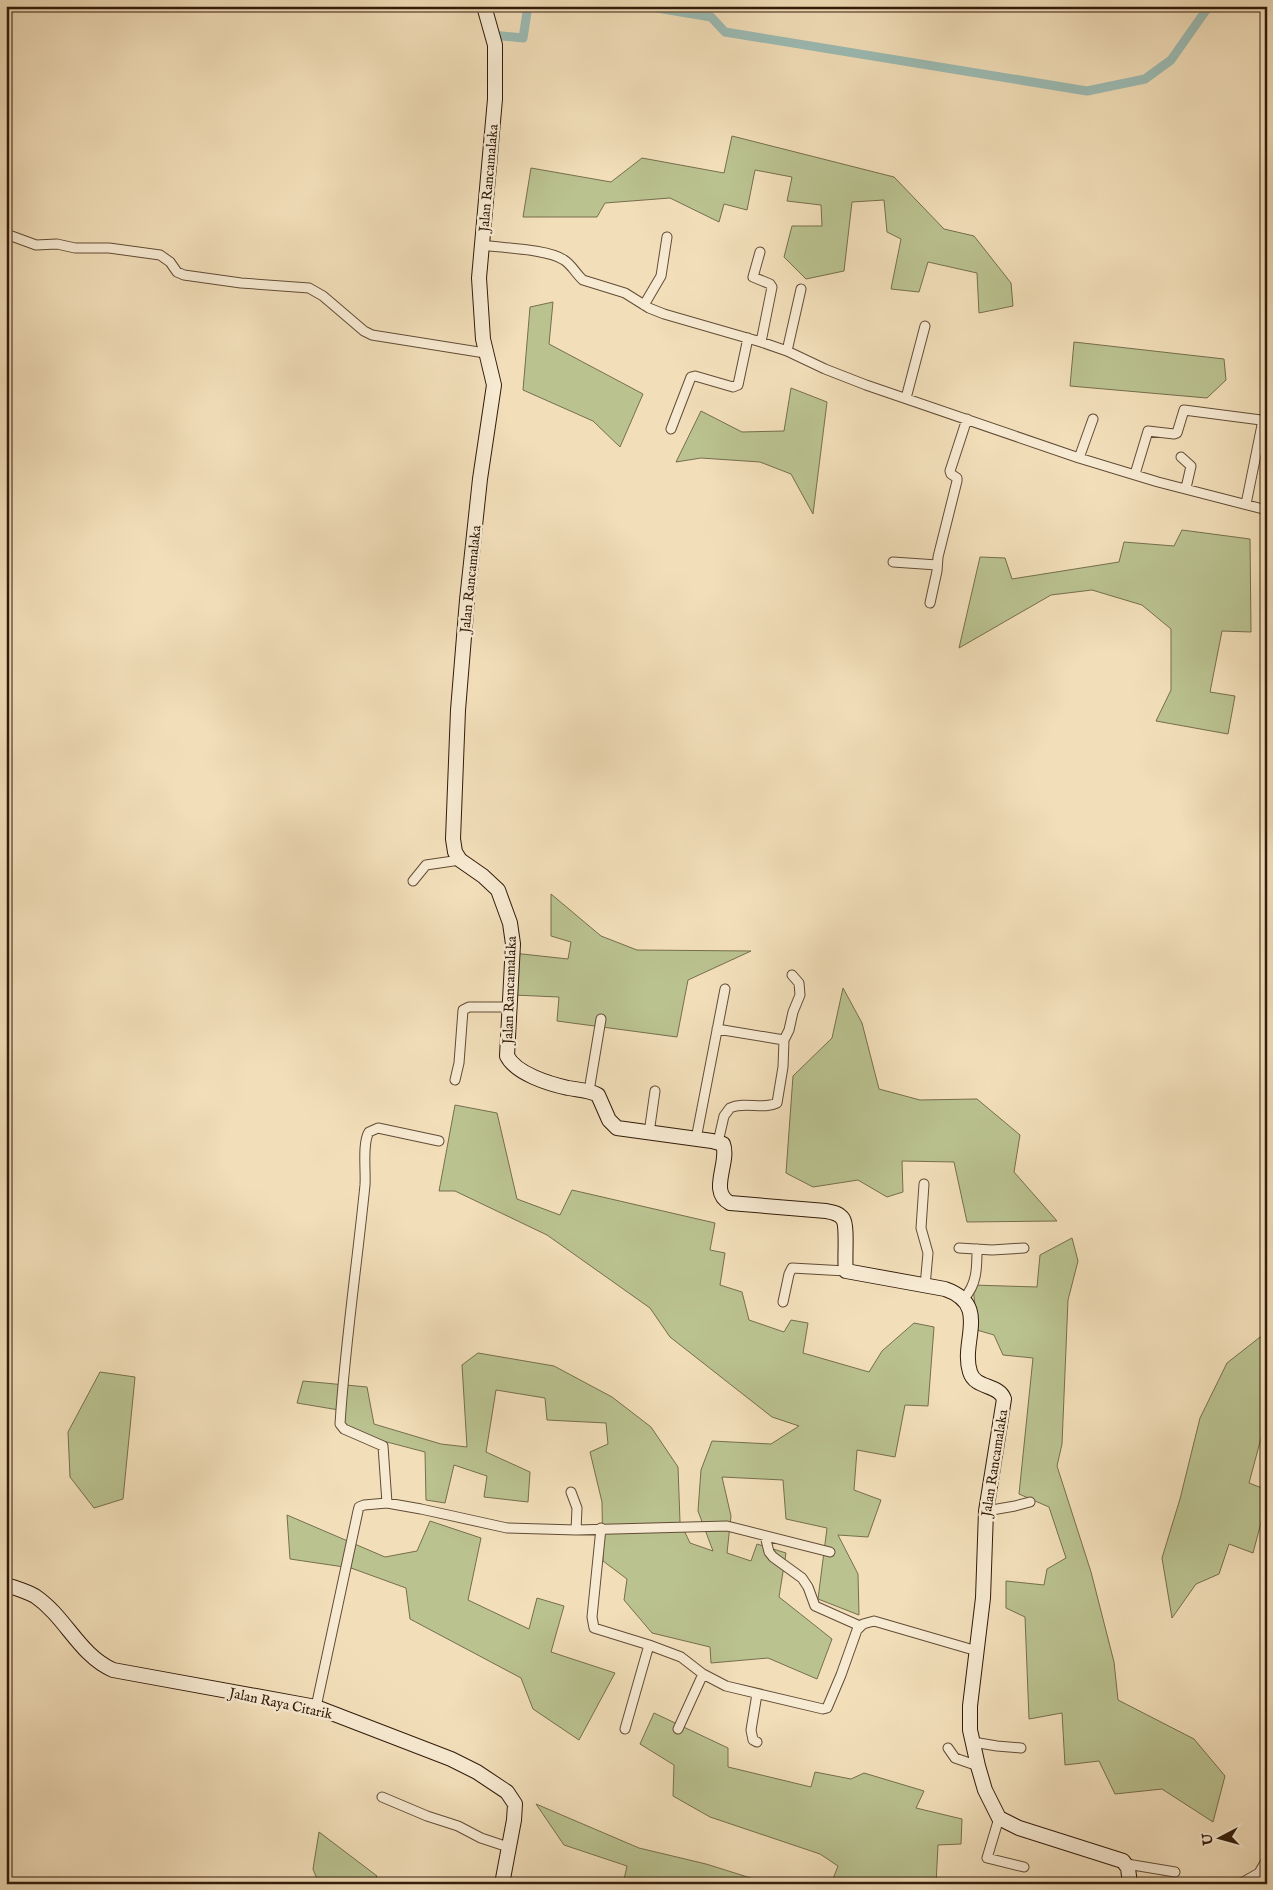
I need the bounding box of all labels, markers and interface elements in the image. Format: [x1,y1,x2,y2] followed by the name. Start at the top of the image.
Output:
[475,122,503,235] street label: Jalan Rancamalaka
[456,523,486,636] street label: Jalan Rancamalaka
[499,935,521,1046] street label: Jalan Rancamalaka
[977,1407,1012,1520] street label: Jalan Rancamalaka
[226,1684,335,1724] street label: Jalan Raya Citarik
[1196,1812,1246,1862] north arrow
[1198,1831,1218,1847] text: U

